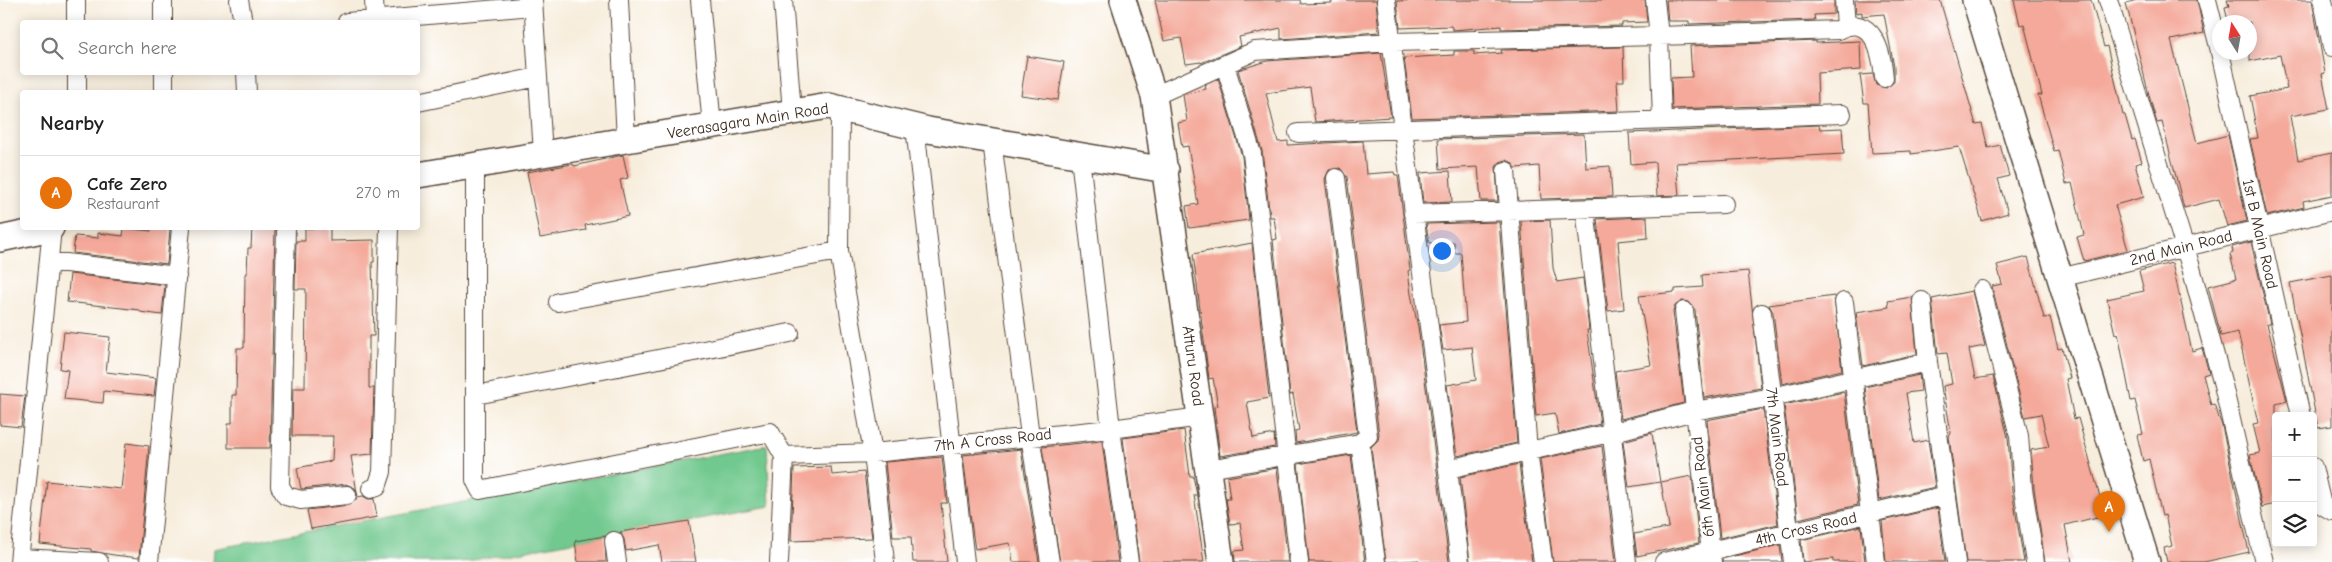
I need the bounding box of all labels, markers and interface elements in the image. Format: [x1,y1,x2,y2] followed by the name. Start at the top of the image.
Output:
[2212,15,2257,60] north arrow
[20,20,420,75] search box
[38,34,66,62] icon: search
[78,37,177,59] text: Search here
[666,99,830,143] street label: Veerasagara Main Road
[40,111,104,135] text: Nearby
[87,173,167,195] text: Cafe Zero
[2239,177,2281,291] street label: 1st B Main Road
[52,184,60,202] text: A
[356,184,400,202] text: 270 m
[87,195,159,213] text: Restaurant
[2128,227,2234,269] street label: 2nd Main Road
[1429,238,1455,264] your location
[1178,325,1208,407] street label: Atturu Road
[1762,386,1792,488] street label: 7th Main Road
[2272,412,2317,547] map controls
[2272,412,2317,457] button: +
[933,425,1053,455] street label: 7th A Cross Road
[1688,436,1718,538] street label: 6th Main Road
[2272,457,2317,502] button: −
[2093,491,2125,532] pin: A
[2272,502,2317,547] button: layers
[1753,509,1859,549] street label: 4th Cross Road

